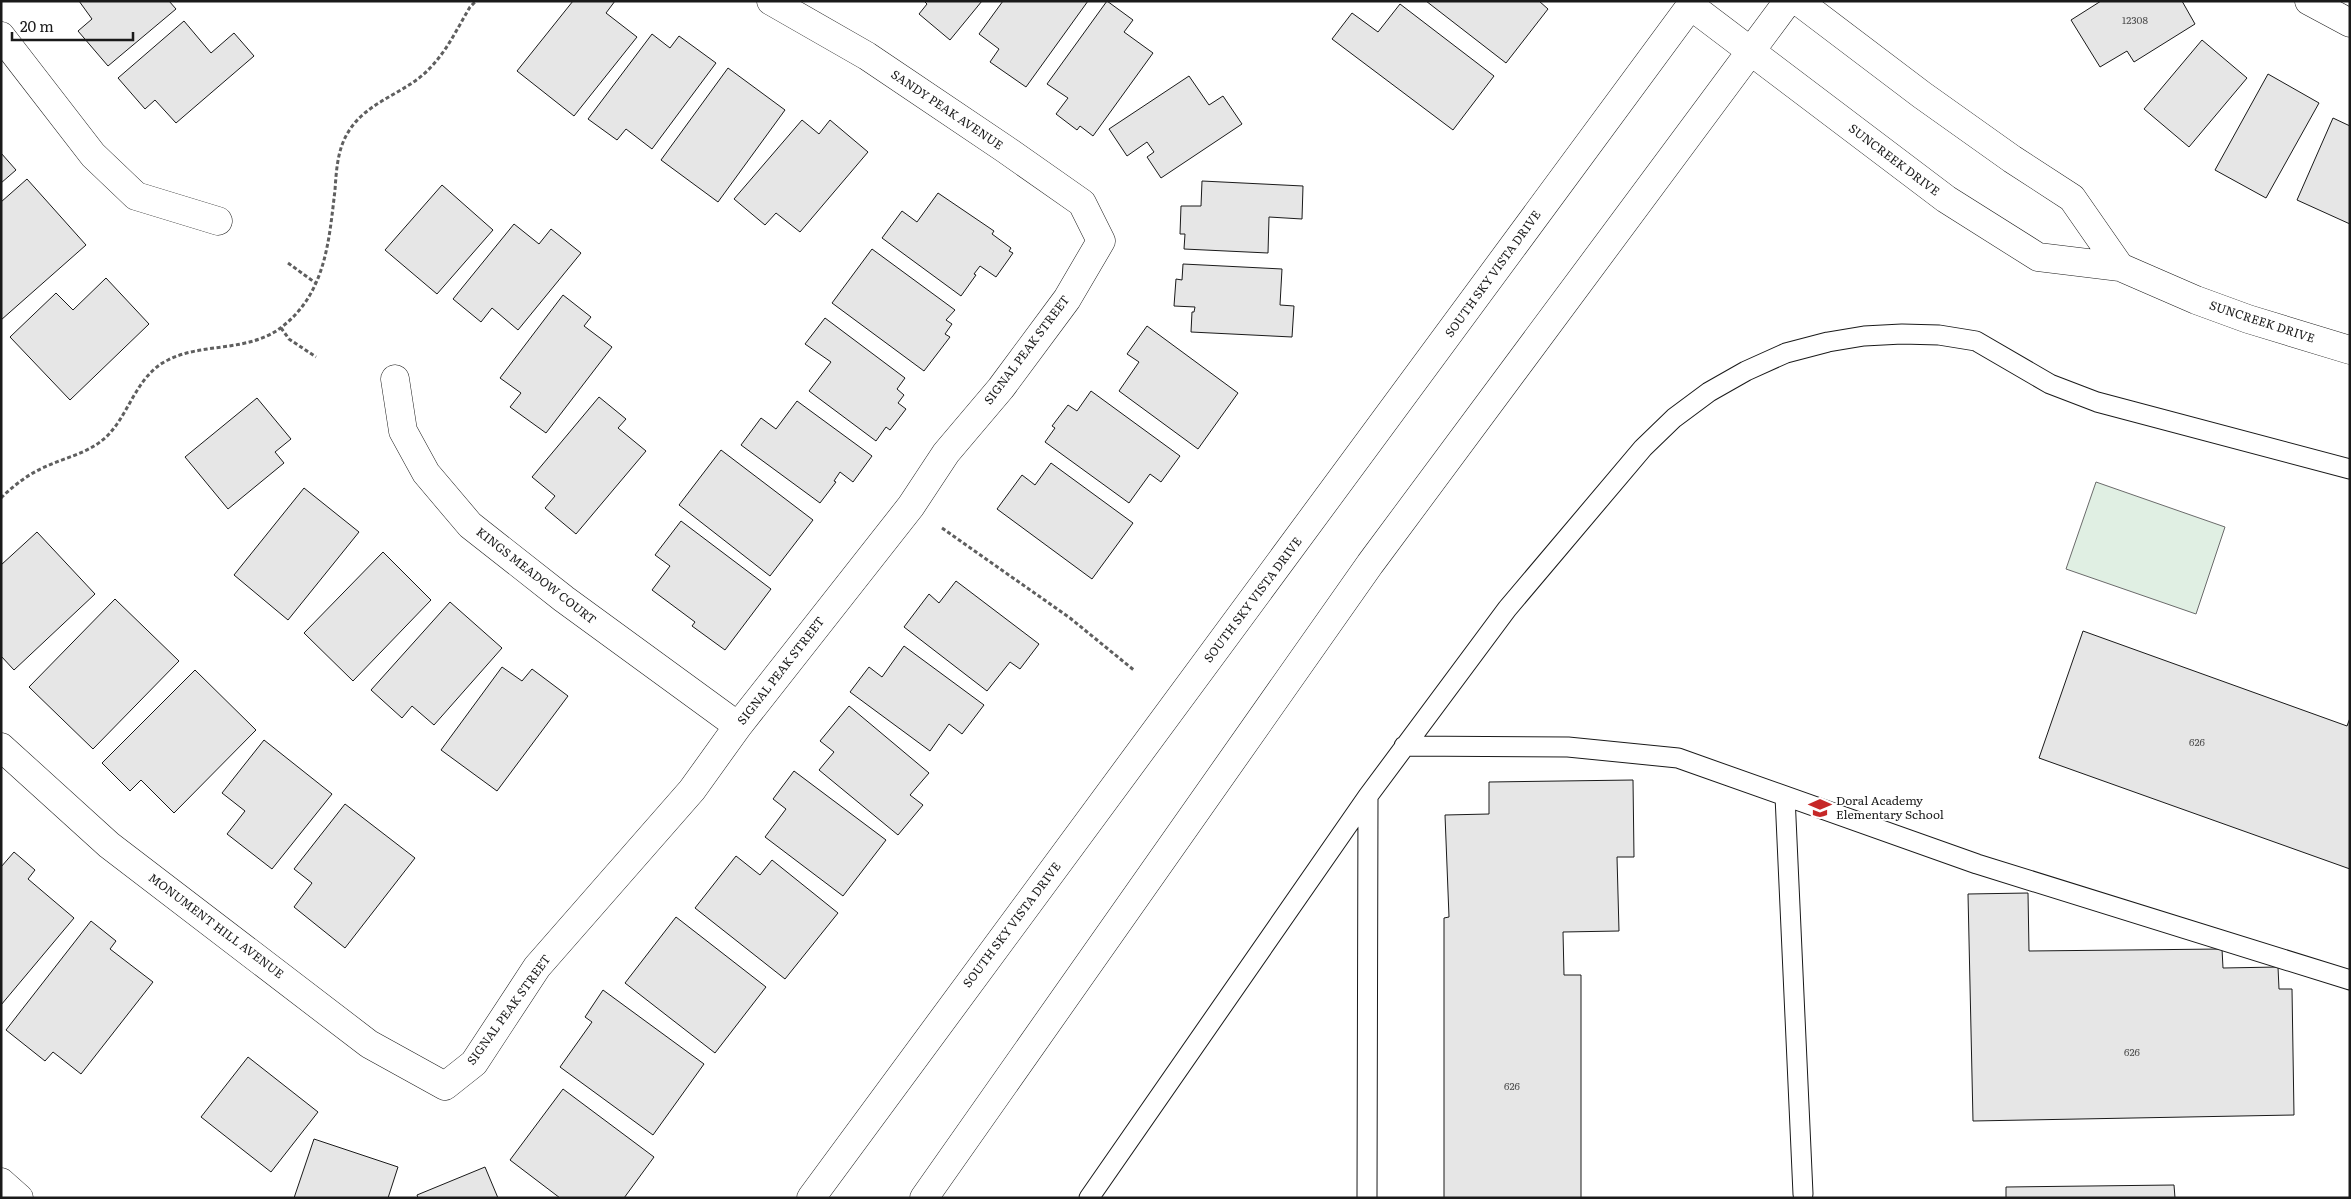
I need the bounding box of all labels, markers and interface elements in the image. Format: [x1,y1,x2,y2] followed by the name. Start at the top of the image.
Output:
[12,10,134,42] scale bar
[2122,12,2148,27] house number: 12308
[20,14,54,37] text: 20 m
[888,65,1008,154] street label: SANDY PEAK AVENUE
[1845,119,1944,200] street label: SUNCREEK DRIVE
[1440,206,1545,341] street label: SOUTH SKY VISTA DRIVE
[979,291,1073,408] street label: SIGNAL PEAK STREET
[2207,296,2318,347] street label: SUNCREEK DRIVE
[473,522,601,628] street label: KINGS MEADOW COURT
[1199,533,1306,666] street label: SOUTH SKY VISTA DRIVE
[732,612,828,728] street label: SIGNAL PEAK STREET
[2189,734,2206,749] house number: 626
[1836,791,1944,823] place label: Doral Academy Elementary School
[1807,795,1833,821] school or university icon: Doral Academy Elementary School
[958,858,1065,991] street label: SOUTH SKY VISTA DRIVE
[145,868,288,982] street label: MONUMENT HILL AVENUE
[462,950,555,1068] street label: SIGNAL PEAK STREET
[2124,1044,2141,1059] house number: 626
[1504,1078,1521,1093] house number: 626

